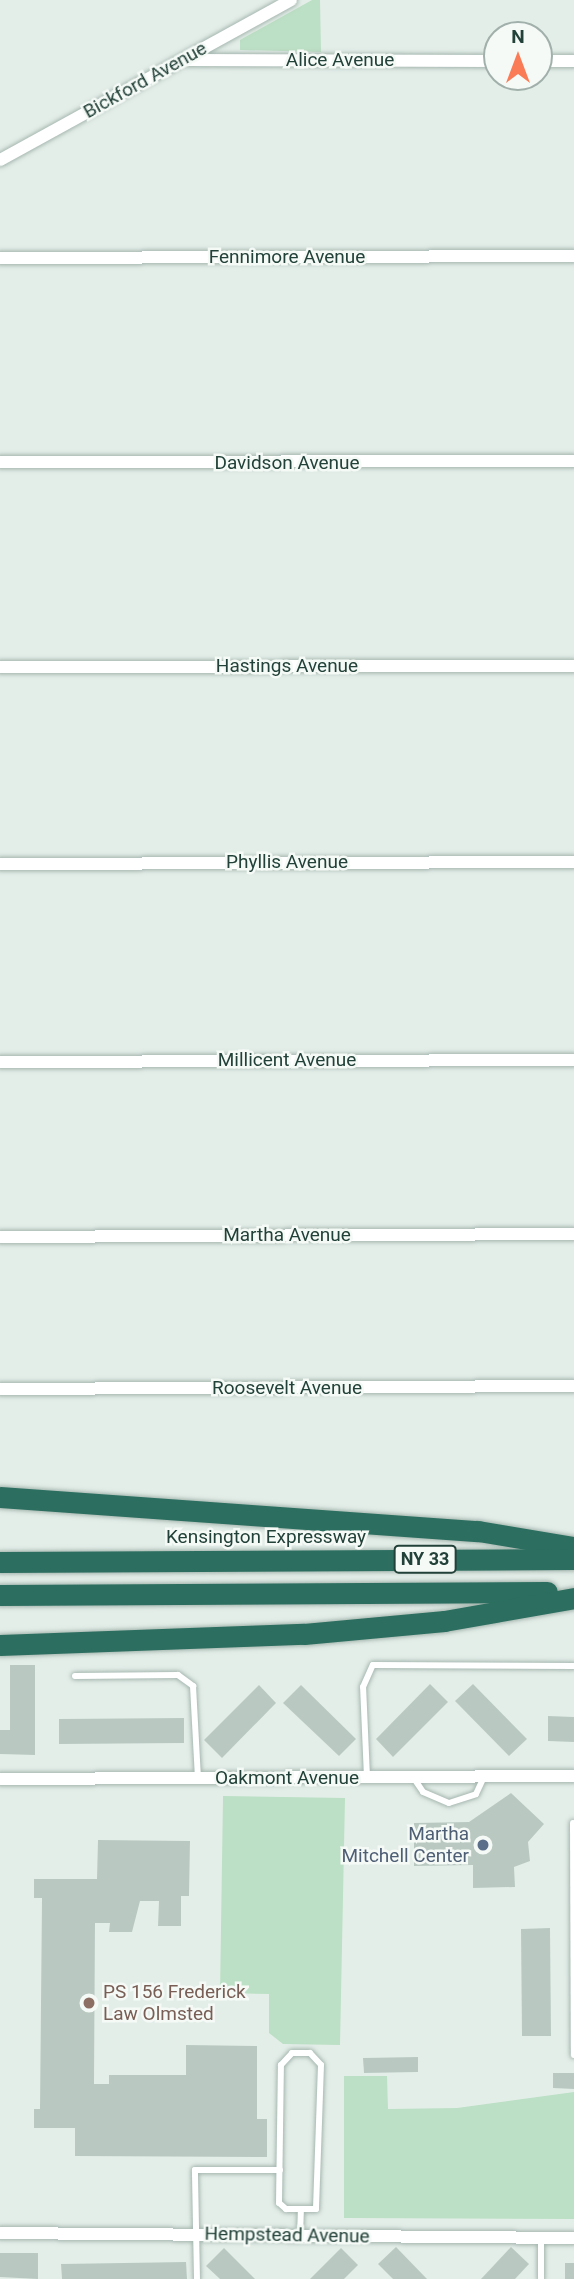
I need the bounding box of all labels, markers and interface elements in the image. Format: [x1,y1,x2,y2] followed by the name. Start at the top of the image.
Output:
[483,21,553,91] north arrow
[511,25,525,48] text: N
[79,37,211,123] street label: Bickford Avenue
[286,49,394,71] street label: Alice Avenue
[209,246,365,268] street label: Fennimore Avenue
[214,452,360,474] street label: Davidson Avenue
[216,655,358,677] street label: Hastings Avenue
[226,851,348,873] street label: Phyllis Avenue
[218,1049,356,1071] street label: Millicent Avenue
[223,1224,351,1246] street label: Martha Avenue
[212,1377,362,1399] street label: Roosevelt Avenue
[166,1526,366,1548] street label: Kensington Expressway
[394,1544,457,1574] road number: NY 33
[215,1767,359,1789] street label: Oakmont Avenue
[341,1823,469,1867] place label: Martha Mitchell Center
[475,1837,491,1853] marker: Martha Mitchell Center
[103,1981,246,2025] place label: PS 156 Frederick Law Olmsted
[81,1995,97,2011] marker: PS 156 Frederick Law Olmsted
[204,2222,370,2248] street label: Hempstead Avenue

